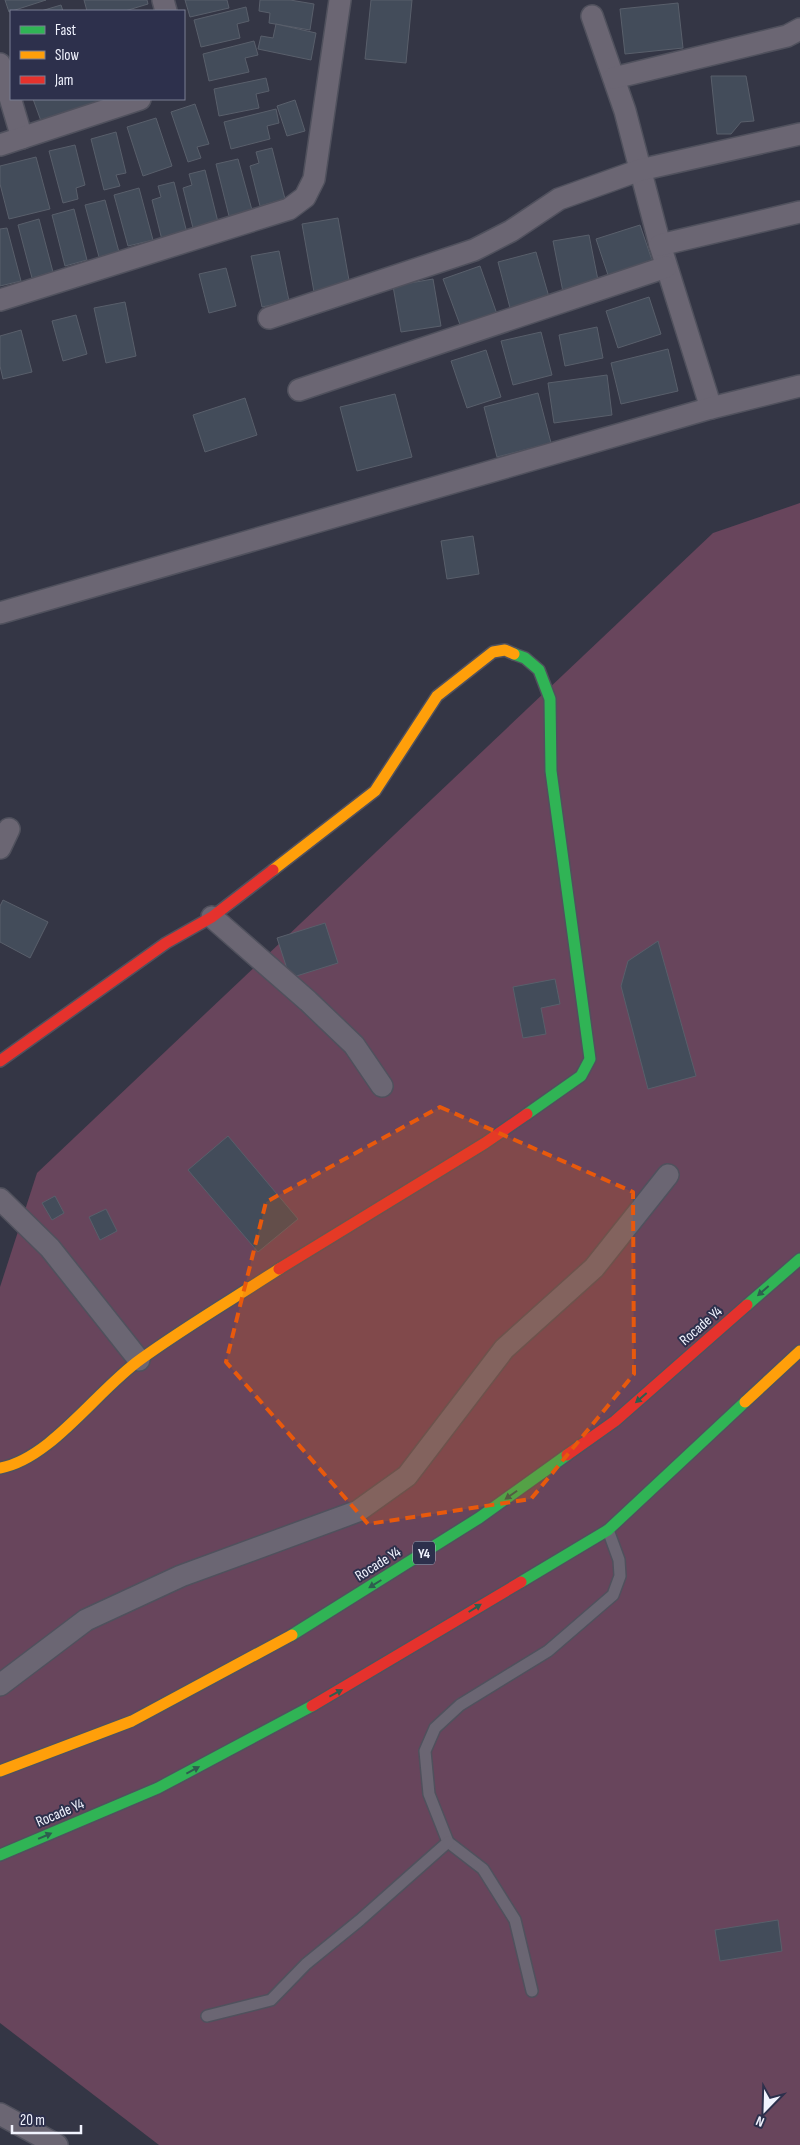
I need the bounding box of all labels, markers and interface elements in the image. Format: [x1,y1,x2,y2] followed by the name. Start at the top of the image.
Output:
[10,10,185,100] legend
[55,21,77,40] text: Fast
[55,46,79,65] text: Slow
[54,71,73,90] text: Jam
[758,1285,770,1297] one-way arrow
[676,1302,726,1350] street label: Rocade Y4
[636,1392,648,1404] one-way arrow
[504,1490,518,1500] one-way arrow
[413,1542,435,1565] road number: Y4
[351,1543,405,1585] street label: Rocade Y4
[368,1579,381,1588] one-way arrow
[469,1604,482,1613] one-way arrow
[329,1689,344,1697] one-way arrow
[186,1765,200,1774] one-way arrow
[33,1794,87,1832] street label: Rocade Y4
[38,1832,53,1840] one-way arrow
[740,2085,790,2135] north arrow
[12,2102,81,2134] scale bar
[20,2111,45,2130] text: 20 m
[753,2112,767,2131] text: N

